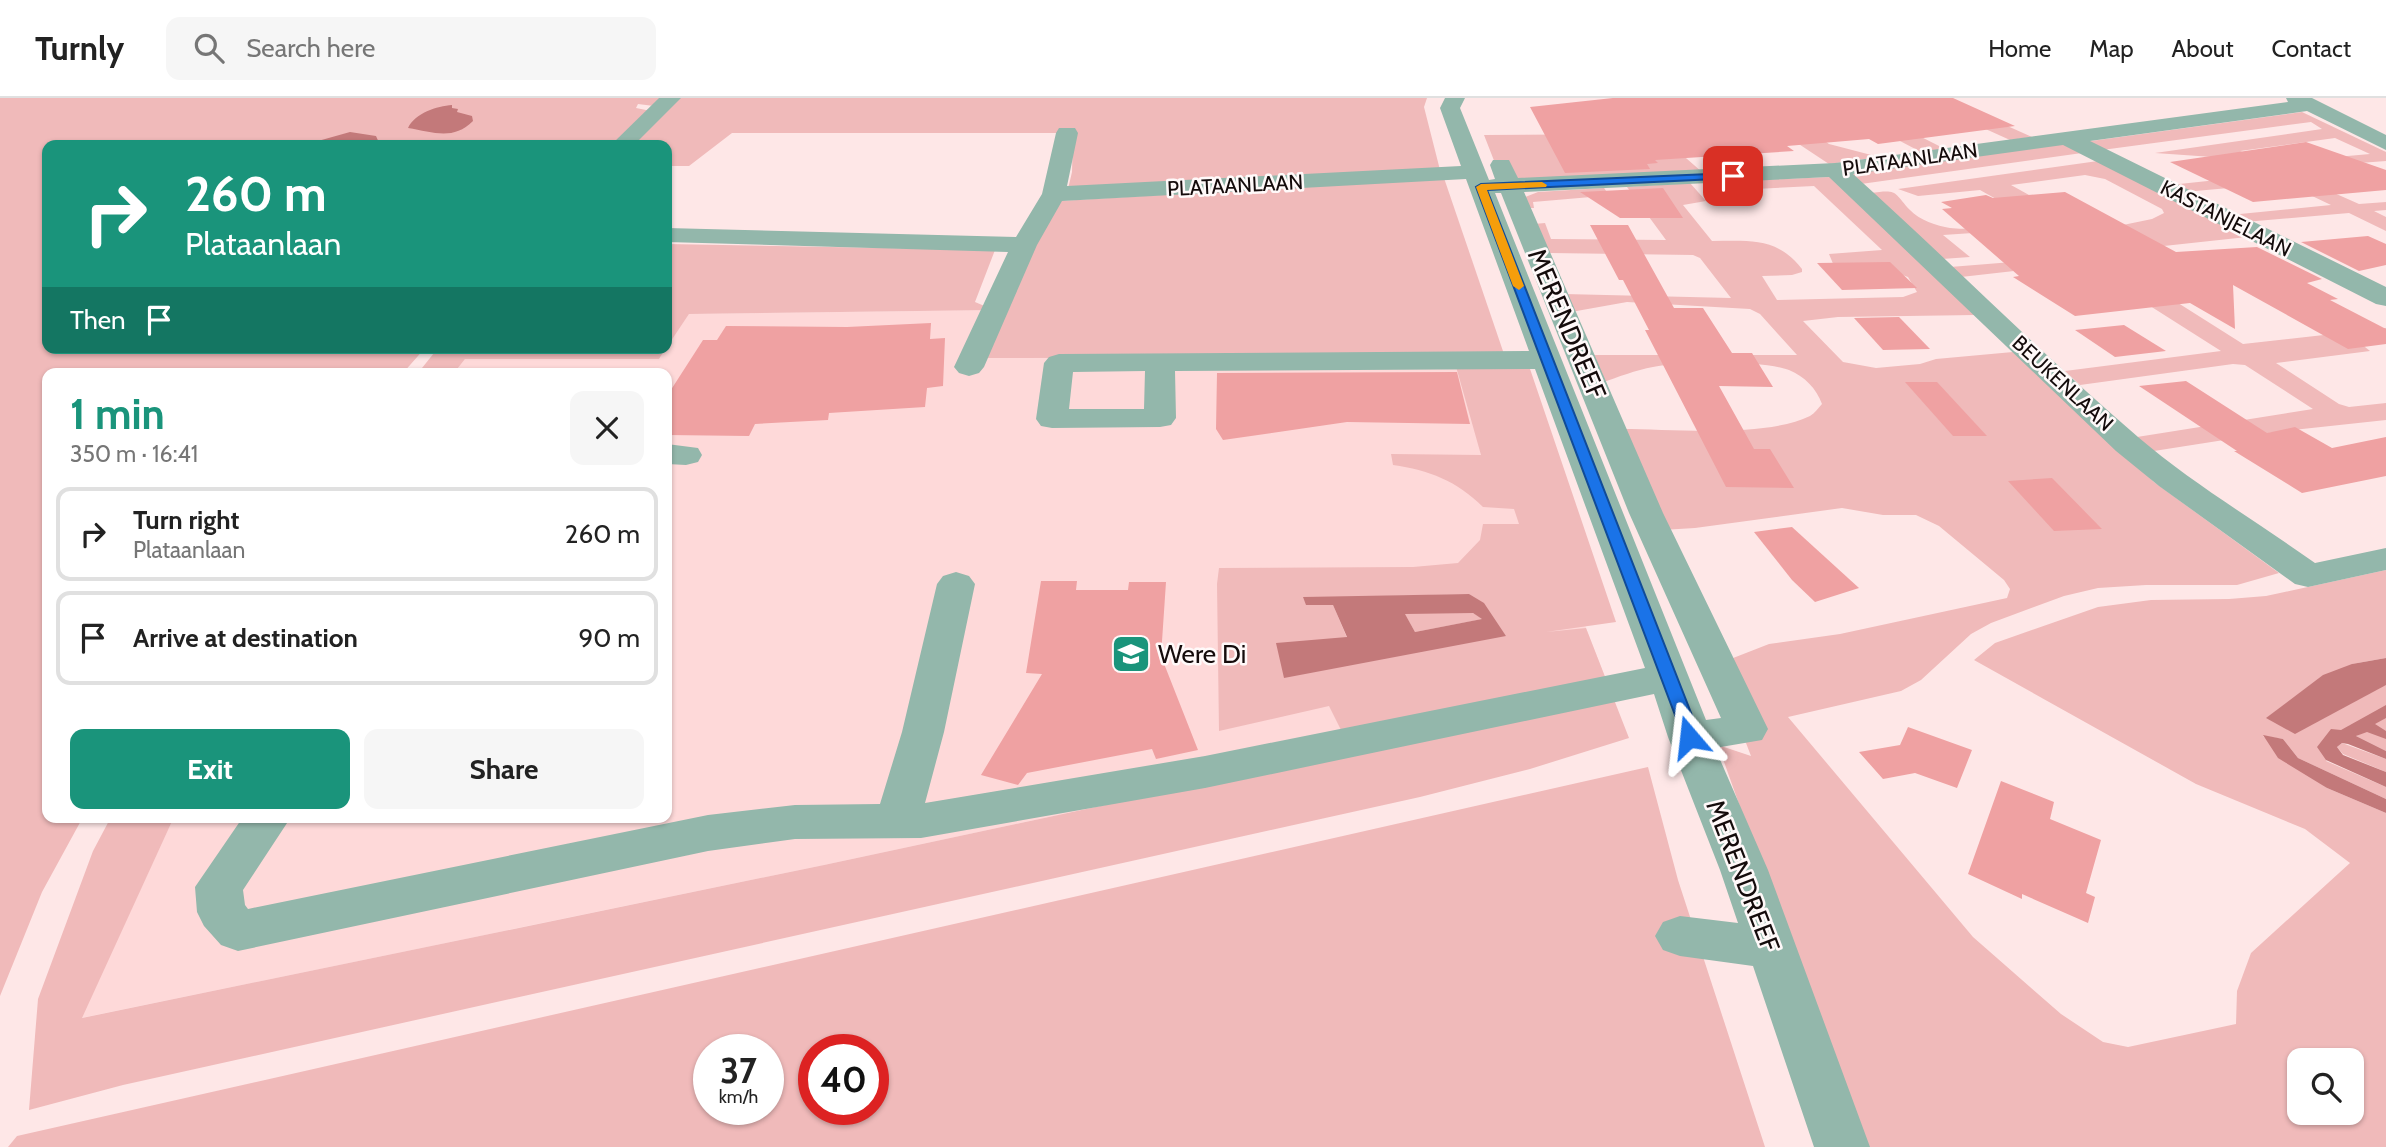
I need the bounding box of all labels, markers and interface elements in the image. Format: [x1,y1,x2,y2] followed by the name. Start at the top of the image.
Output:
[166,17,656,80] search box
[35,28,124,68] text: Turnly
[190,29,228,67] icon: search
[246,32,375,64] text: Search here
[1988,34,2051,63] text: Home
[2089,34,2134,63] text: Map
[2172,34,2234,63] text: About
[2272,34,2351,63] text: Contact
[1841,137,1979,181] street label: PLATAANLAAN
[1703,146,1763,206] pin
[1714,157,1752,195] icon: arrive
[185,164,327,223] text: 260 m
[70,168,161,259] icon: right
[1166,169,1304,201] street label: PLATAANLAAN
[2157,174,2295,262] street label: KASTANJELAAN
[185,224,341,263] text: Plataanlaan
[1521,244,1613,405] street label: MERENDREEF
[140,301,178,339] icon: arrive
[70,304,126,336] text: Then
[2007,330,2119,436] street label: BEUKENLAAN
[70,388,165,440] text: 1 min
[570,391,644,465] button: close
[70,440,198,468] text: 350 m · 16:41
[133,504,239,536] text: Turn right
[74,515,112,553] icon: right
[565,518,640,550] text: 260 m
[133,536,245,564] text: Plataanlaan
[74,619,112,657] icon: arrive
[133,622,358,654] text: Arrive at destination
[578,622,640,654] text: 90 m
[1110,633,1152,675] school or university icon: Were Di
[1158,638,1246,670] place label: Were Di
[1652,700,1726,774] position arrow
[70,729,350,809] button: Exit
[364,729,644,809] button: Share
[1699,795,1787,957] street label: MERENDREEF
[798,1034,889,1125] speed limit sign: 40
[2287,1048,2364,1125] map controls
[2287,1048,2364,1125] button: search
[720,1049,757,1092] text: 37
[719,1086,758,1108] text: km/h

